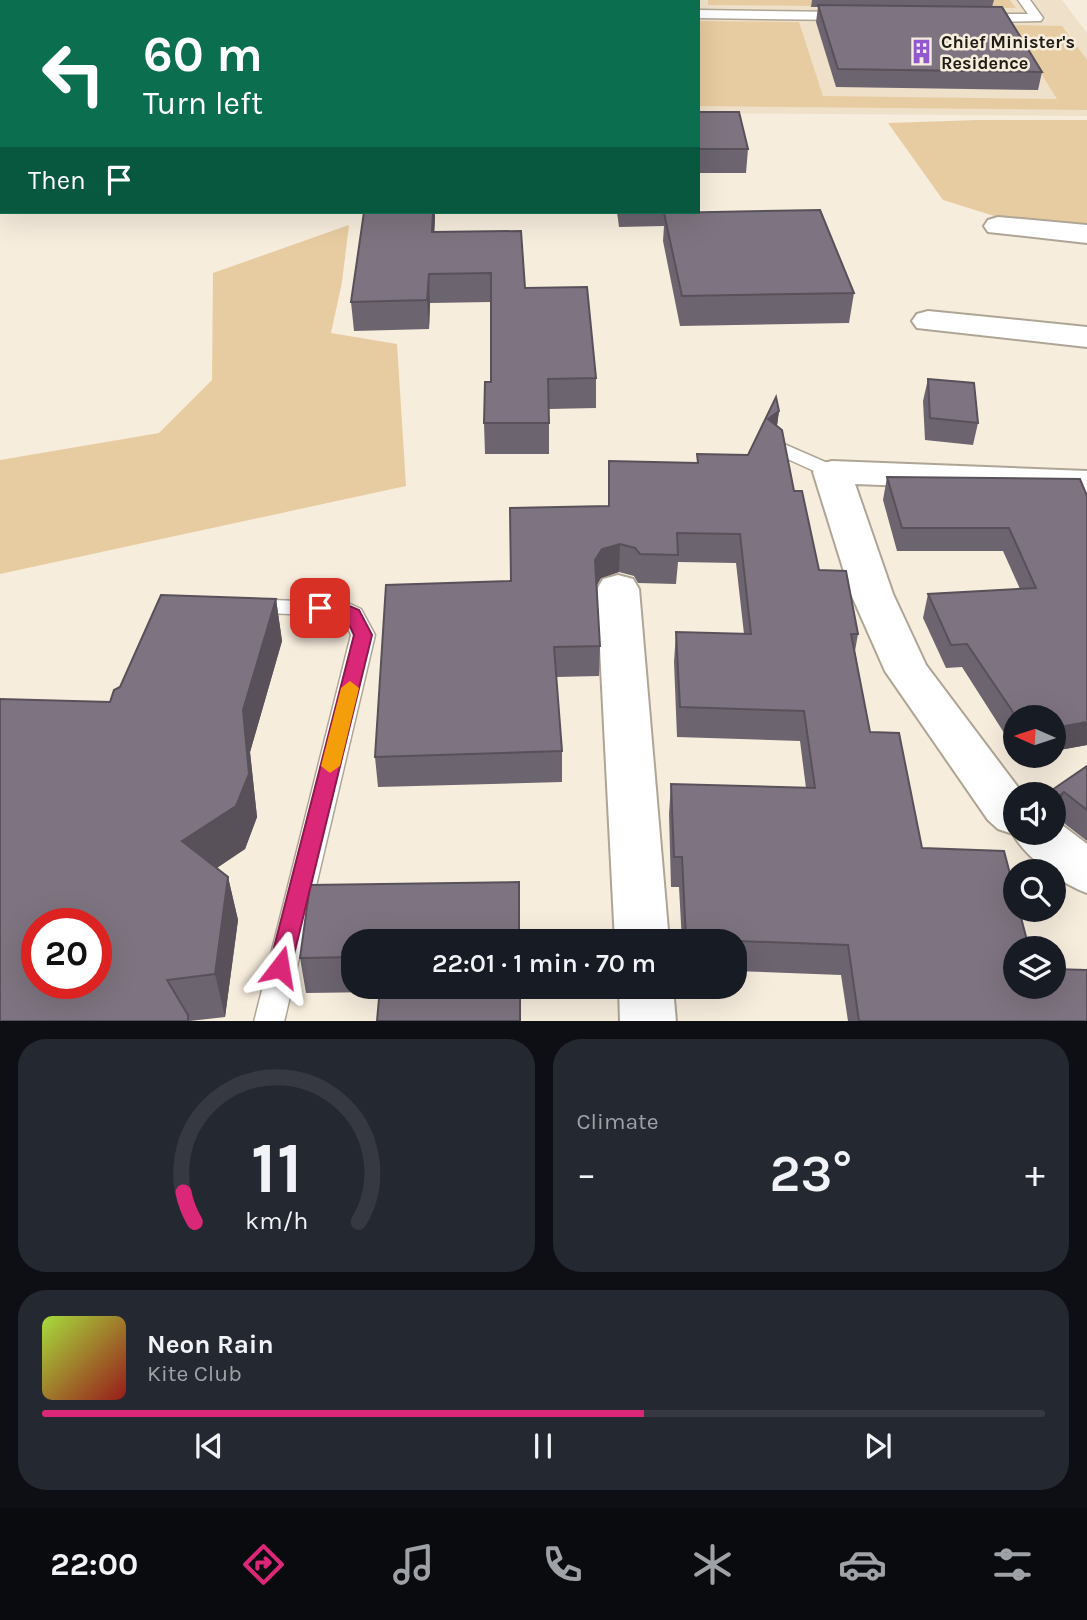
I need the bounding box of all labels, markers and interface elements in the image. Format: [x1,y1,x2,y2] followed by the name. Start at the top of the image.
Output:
[143,26,263,83] text: 60 m
[28,28,119,119] icon: left
[941,31,1075,74] place label: Chief Minister's Residence
[907,38,935,66] building icon: Chief Minister's Residence
[143,85,263,122] text: Turn left
[100,161,138,199] icon: arrive
[28,165,86,196] text: Then
[290,578,350,638] pin
[301,589,339,627] icon: arrive
[1003,705,1066,768] north arrow
[1003,705,1066,999] map controls
[1003,782,1066,845] button: sound
[1003,859,1066,922] button: search
[21,908,112,999] speed limit sign: 20
[243,930,317,1004] position arrow
[1003,936,1066,999] button: layers
[432,948,656,979] text: 22:01 · 1 min · 70 m
[577,1108,659,1135] text: Climate
[250,1125,302,1210] text: 11
[770,1143,852,1204] text: 23°
[577,1152,596,1197] text: −
[1025,1152,1045,1197] text: +
[245,1205,308,1234] text: km/h
[147,1329,274,1360] text: Neon Rain
[147,1360,242,1387] text: Kite Club
[190,1427,228,1465] icon: previous
[524,1427,562,1465] icon: pause
[859,1427,897,1465] icon: next
[239,1540,288,1589] icon: directions
[389,1540,438,1589] icon: music
[538,1540,587,1589] icon: phone
[688,1540,737,1589] icon: climate
[838,1540,887,1589] icon: car
[988,1540,1037,1589] icon: filters
[50,1546,138,1583] text: 22:00

